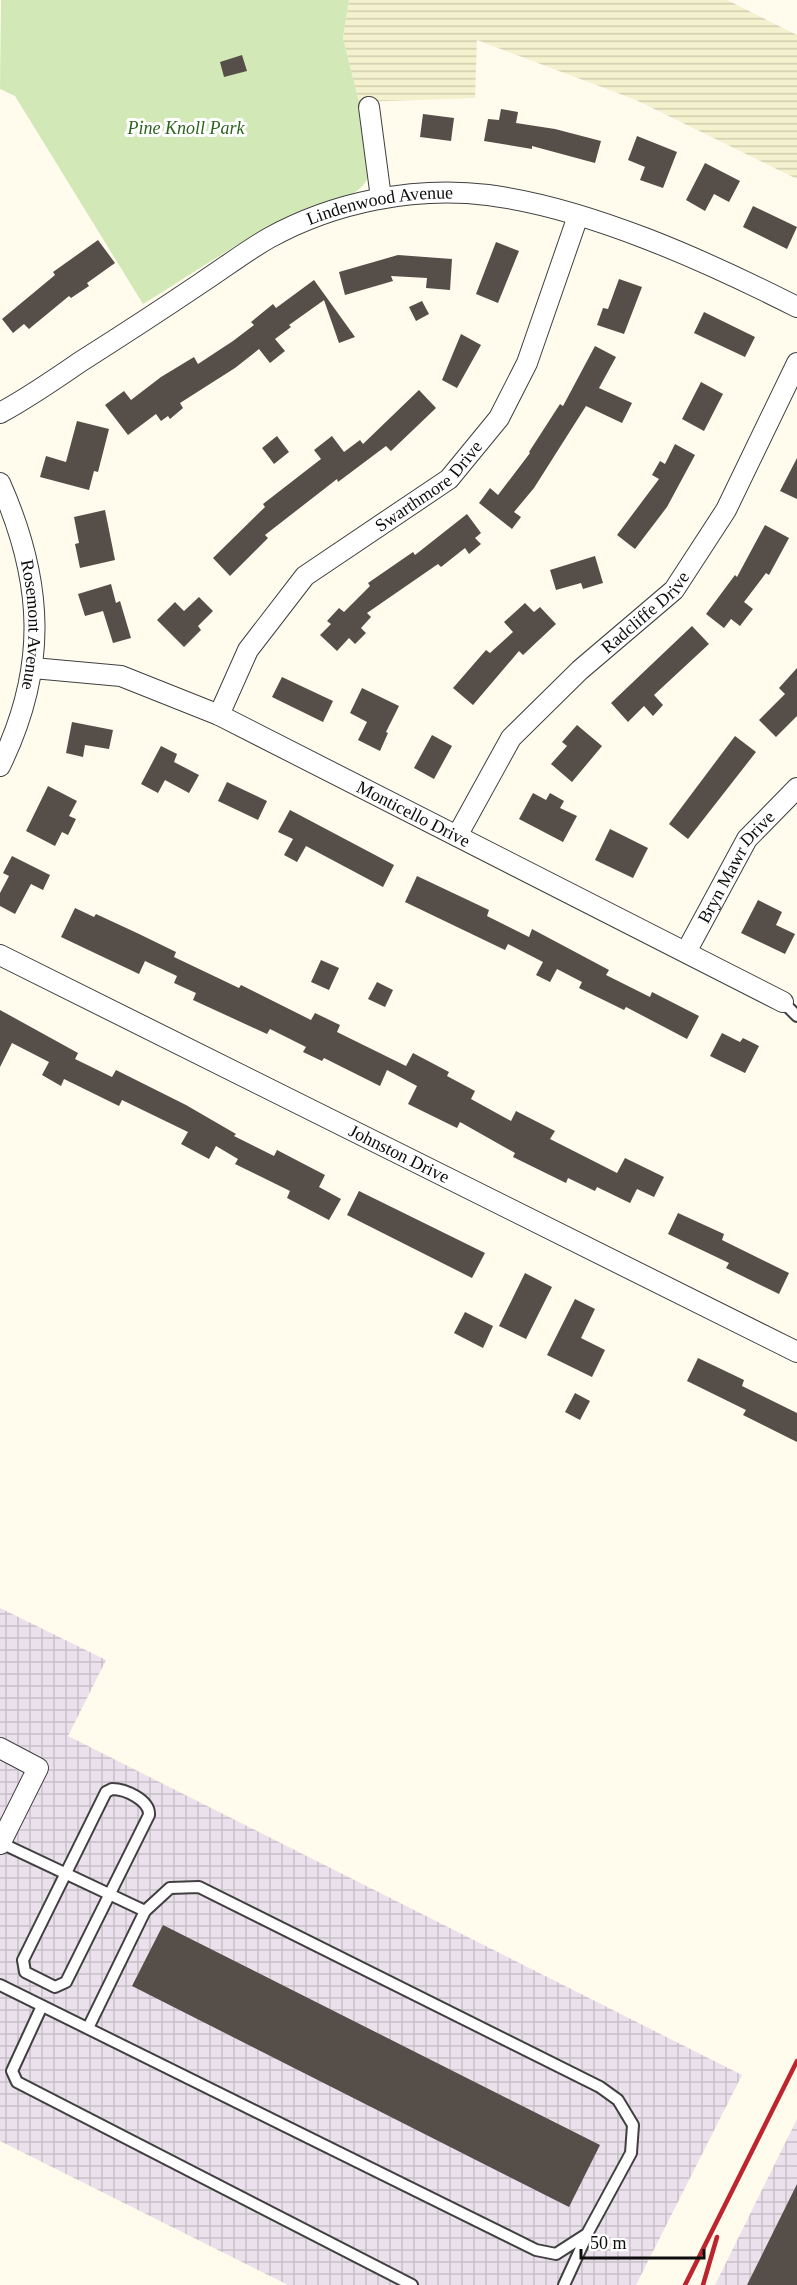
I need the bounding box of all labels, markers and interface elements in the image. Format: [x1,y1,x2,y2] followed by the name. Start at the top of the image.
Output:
[127,118,246,138] park label: Pine Knoll Park
[304,183,453,229] street label: Lindenwood Avenue
[371,437,486,536] street label: Swarthmore Drive
[17,558,45,692] street label: Rosemont Avenue
[597,568,693,657] street label: Radcliffe Drive
[353,777,473,851] street label: Monticello Drive
[694,807,779,926] street label: Bryn Mawr Drive
[346,1120,453,1187] street label: Johnston Drive
[581,2222,704,2260] scale bar
[590,2233,627,2253] text: 50 m

